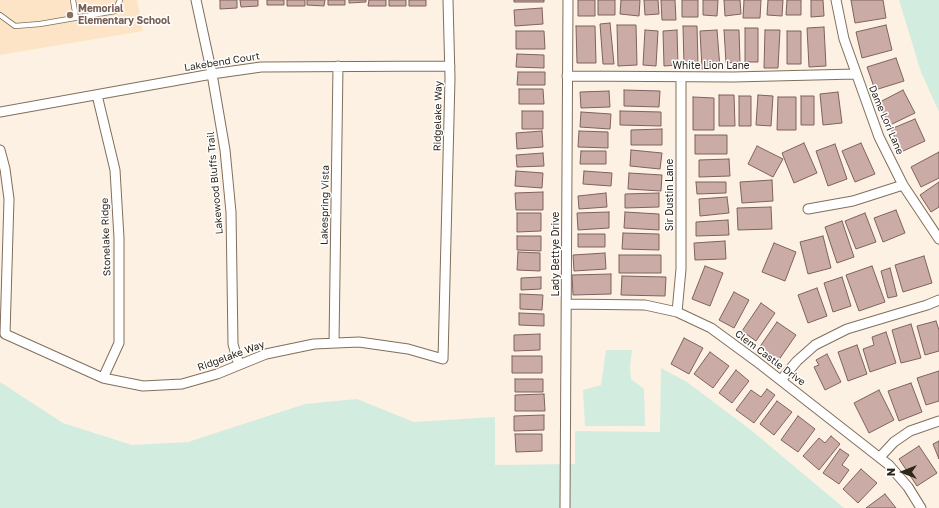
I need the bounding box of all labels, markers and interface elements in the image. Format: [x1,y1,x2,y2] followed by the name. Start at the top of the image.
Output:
[78,3,170,26] place label: Memorial Elementary School
[65,10,75,20] marker: Memorial Elementary School
[183,50,261,74] street label: Lakebend Court
[672,60,750,72] street label: White Lion Lane
[431,81,445,151] street label: Ridgelake Way
[866,84,906,156] street label: Dame Lori Lane
[205,131,225,235] street label: Lakewood Bluffs Trail
[664,159,676,231] street label: Sir Dustin Lane
[318,165,332,245] street label: Lakespring Vista
[99,198,113,276] street label: Stonelake Ridge
[550,212,562,296] street label: Lady Bettye Drive
[732,328,808,388] street label: Clem Castle Drive
[196,338,266,374] street label: Ridgelake Way
[883,452,923,492] north arrow
[884,468,897,476] text: N

